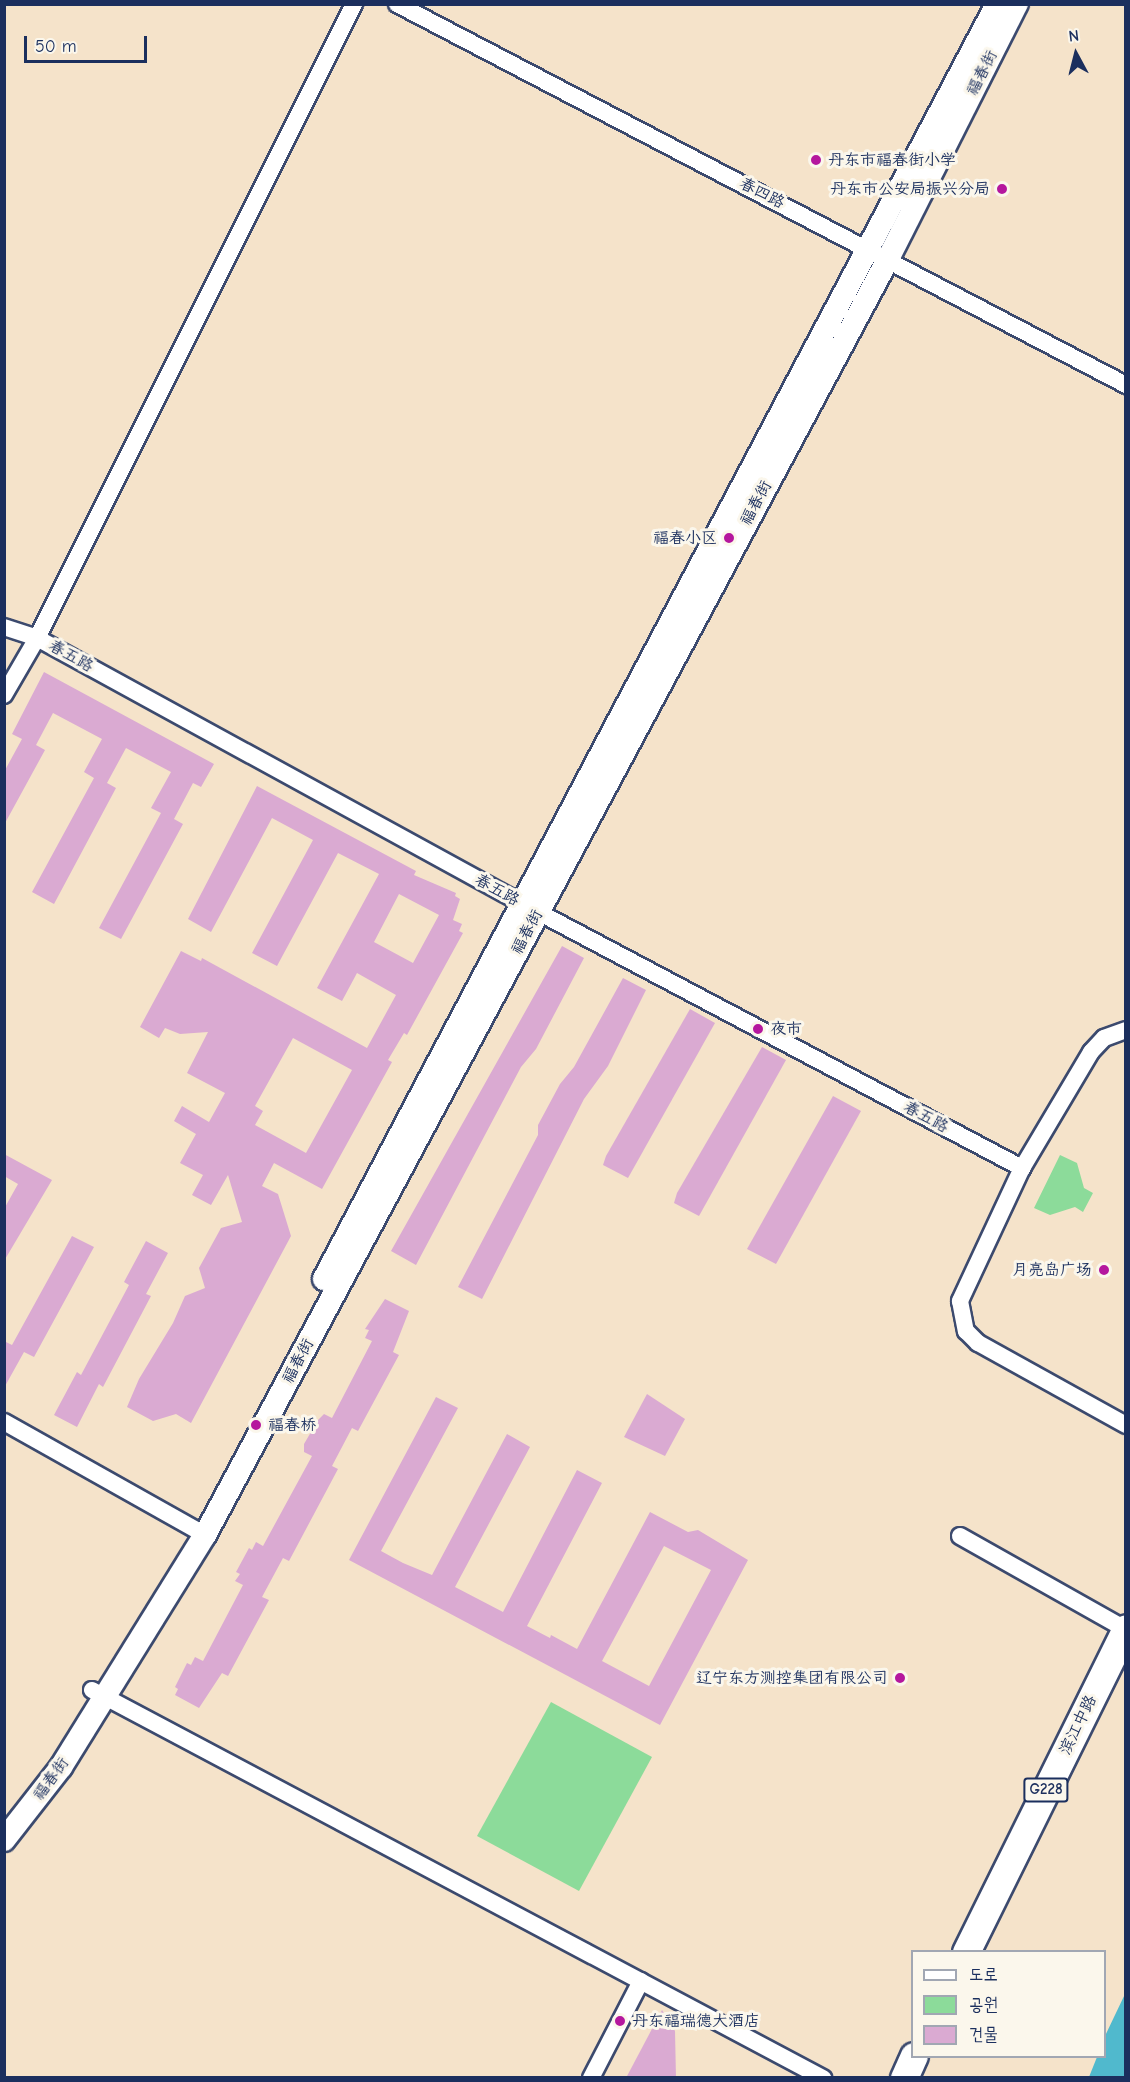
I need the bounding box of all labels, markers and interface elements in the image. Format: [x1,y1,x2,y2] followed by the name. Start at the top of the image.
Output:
[27,24,150,62] scale bar
[1046,24,1106,84] north arrow
[1068,27,1080,46] text: N
[35,36,77,57] text: 50 m
[963,47,1001,99] street label: 福春街
[828,150,956,170] place label: 丹东市福春街小学
[809,153,823,167] marker: 丹东市福春街小学
[736,174,788,212] street label: 春四路
[830,179,990,199] place label: 丹东市公安局振兴分局
[995,182,1009,196] marker: 丹东市公安局振兴分局
[736,477,776,529] street label: 福春街
[653,528,717,548] place label: 福春小区
[722,531,736,545] marker: 福春小区
[45,636,97,676] street label: 春五路
[471,870,523,910] street label: 春五路
[507,906,547,958] street label: 福春街
[770,1019,802,1039] place label: 夜市
[751,1022,765,1036] marker: 夜市
[900,1097,952,1137] street label: 春五路
[1012,1260,1092,1280] place label: 月亮岛广场
[1097,1263,1111,1277] marker: 月亮岛广场
[278,1335,318,1387] street label: 福春街
[268,1415,316,1435] place label: 福春桥
[249,1418,263,1432] marker: 福春桥
[696,1668,888,1688] place label: 辽宁东方测控集团有限公司
[893,1671,907,1685] marker: 辽宁东方测控集团有限公司
[1055,1692,1101,1758] street label: 滨江中路
[29,1754,73,1804] street label: 福春街
[1022,1778,1070,1802] road number: G228
[911,1950,1106,2058] legend
[969,1964,998,1985] text: 도로
[969,1994,998,2015] text: 공원
[632,2011,760,2031] place label: 丹东福瑞德大酒店
[613,2014,627,2028] marker: 丹东福瑞德大酒店
[969,2024,998,2045] text: 건물

